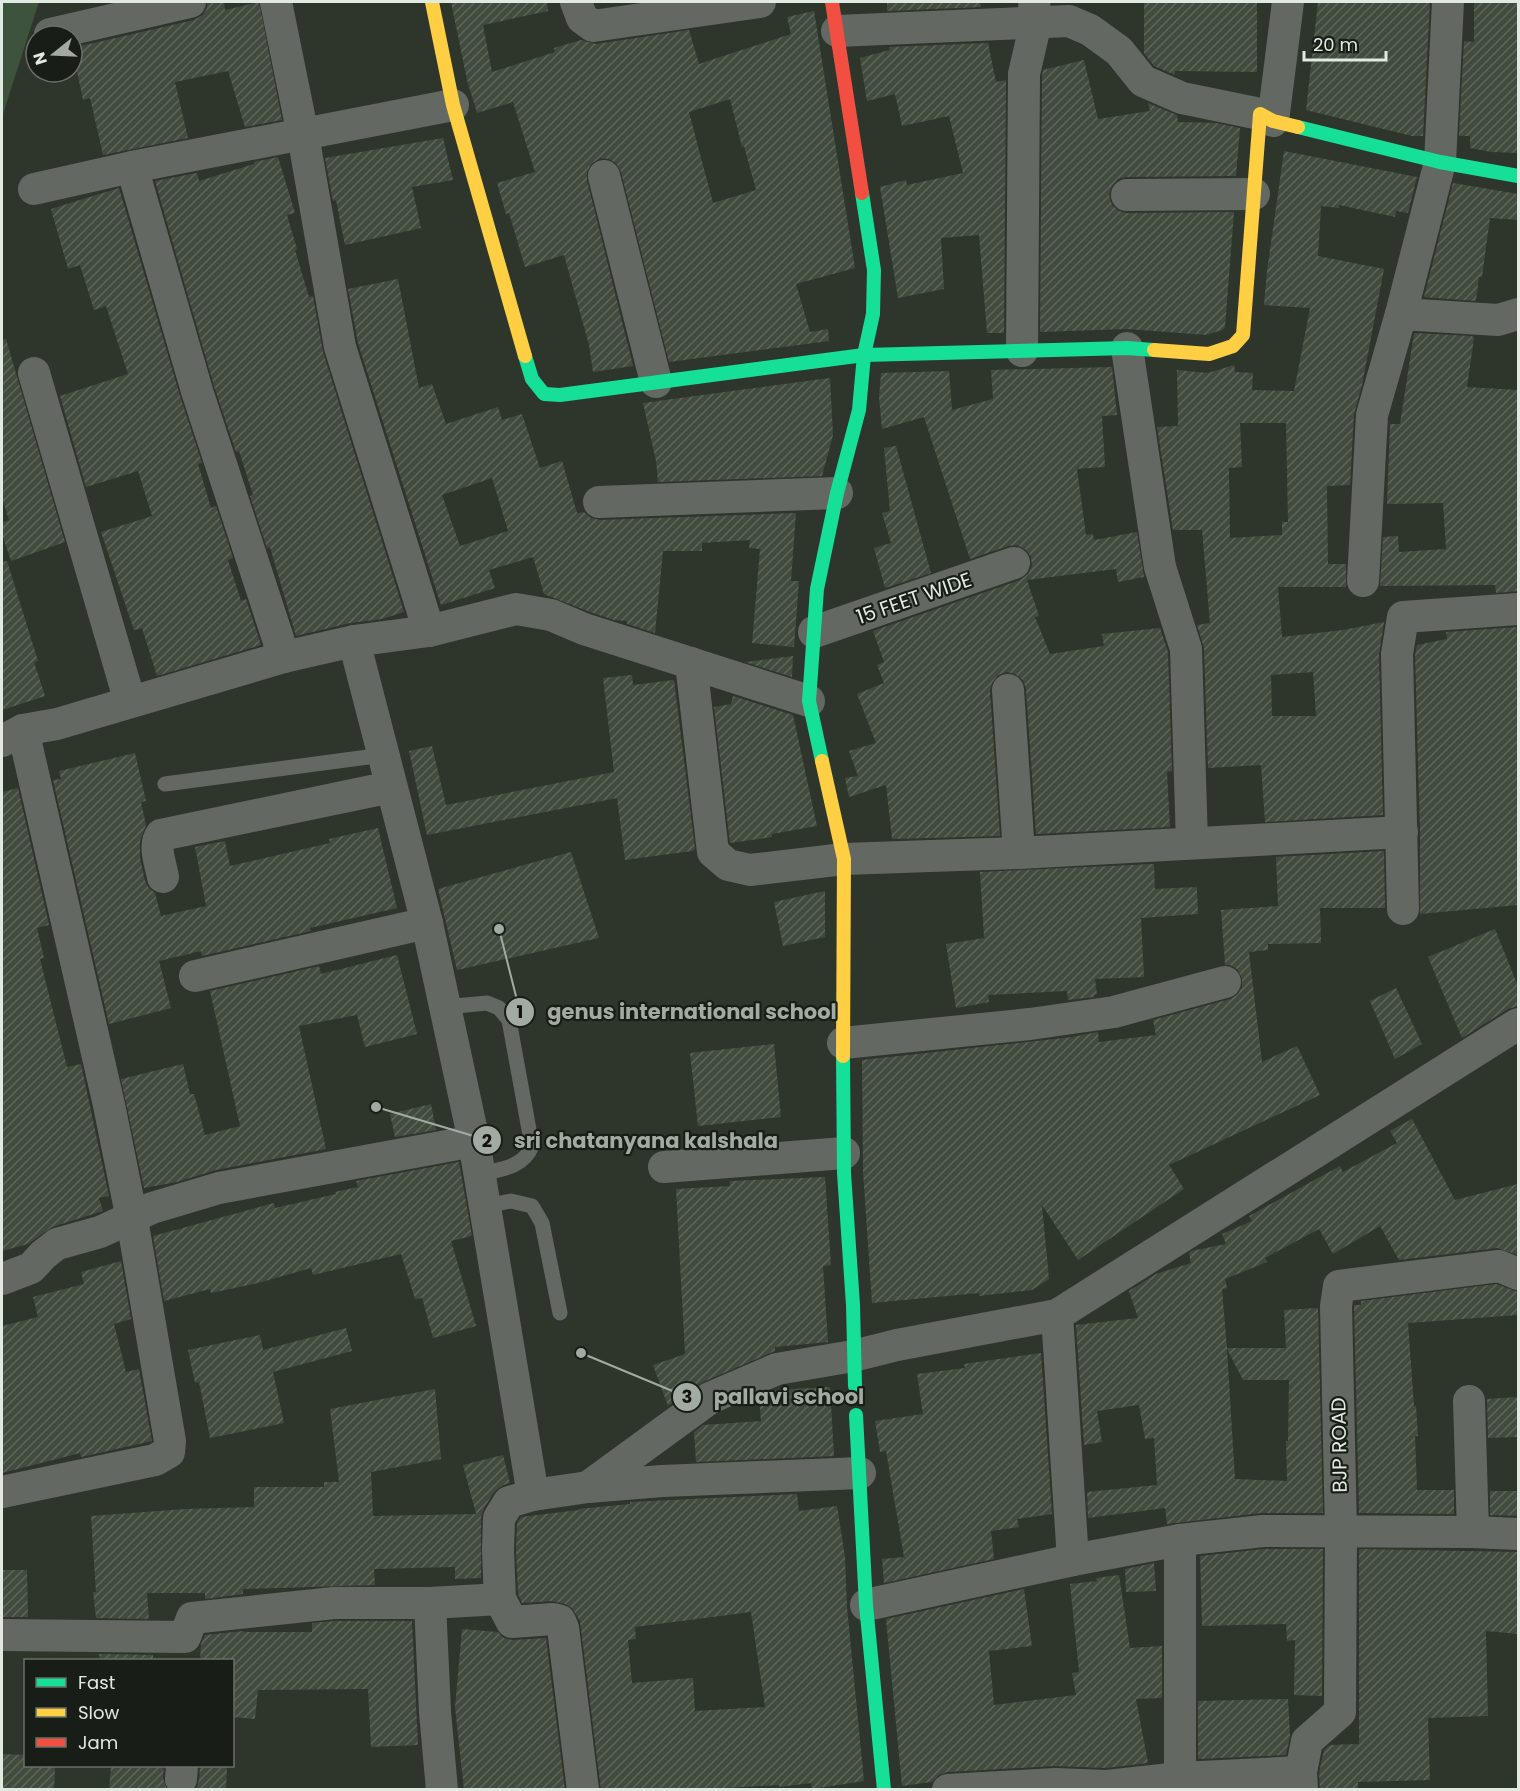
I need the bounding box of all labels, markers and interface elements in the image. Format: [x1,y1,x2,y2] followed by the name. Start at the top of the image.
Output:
[24,24,84,84] north arrow
[1304,24,1386,62] scale bar
[1313,32,1358,57] text: 20 m
[27,49,53,68] text: N
[853,565,975,631] street label: 15 FEET WIDE
[505,992,849,1031] callout: genus international school
[547,997,837,1026] text: genus international school
[517,999,523,1024] text: 1
[472,1121,790,1160] callout: sri chatanyana kalshala
[514,1126,778,1155] text: sri chatanyana kalshala
[482,1128,492,1153] text: 2
[672,1377,876,1416] callout: pallavi school
[714,1382,864,1411] text: pallavi school
[682,1384,692,1409] text: 3
[1324,1397,1354,1493] street label: BJP ROAD
[24,1659,234,1767] legend
[78,1670,115,1695] text: Fast
[78,1700,120,1725] text: Slow
[78,1730,118,1755] text: Jam

